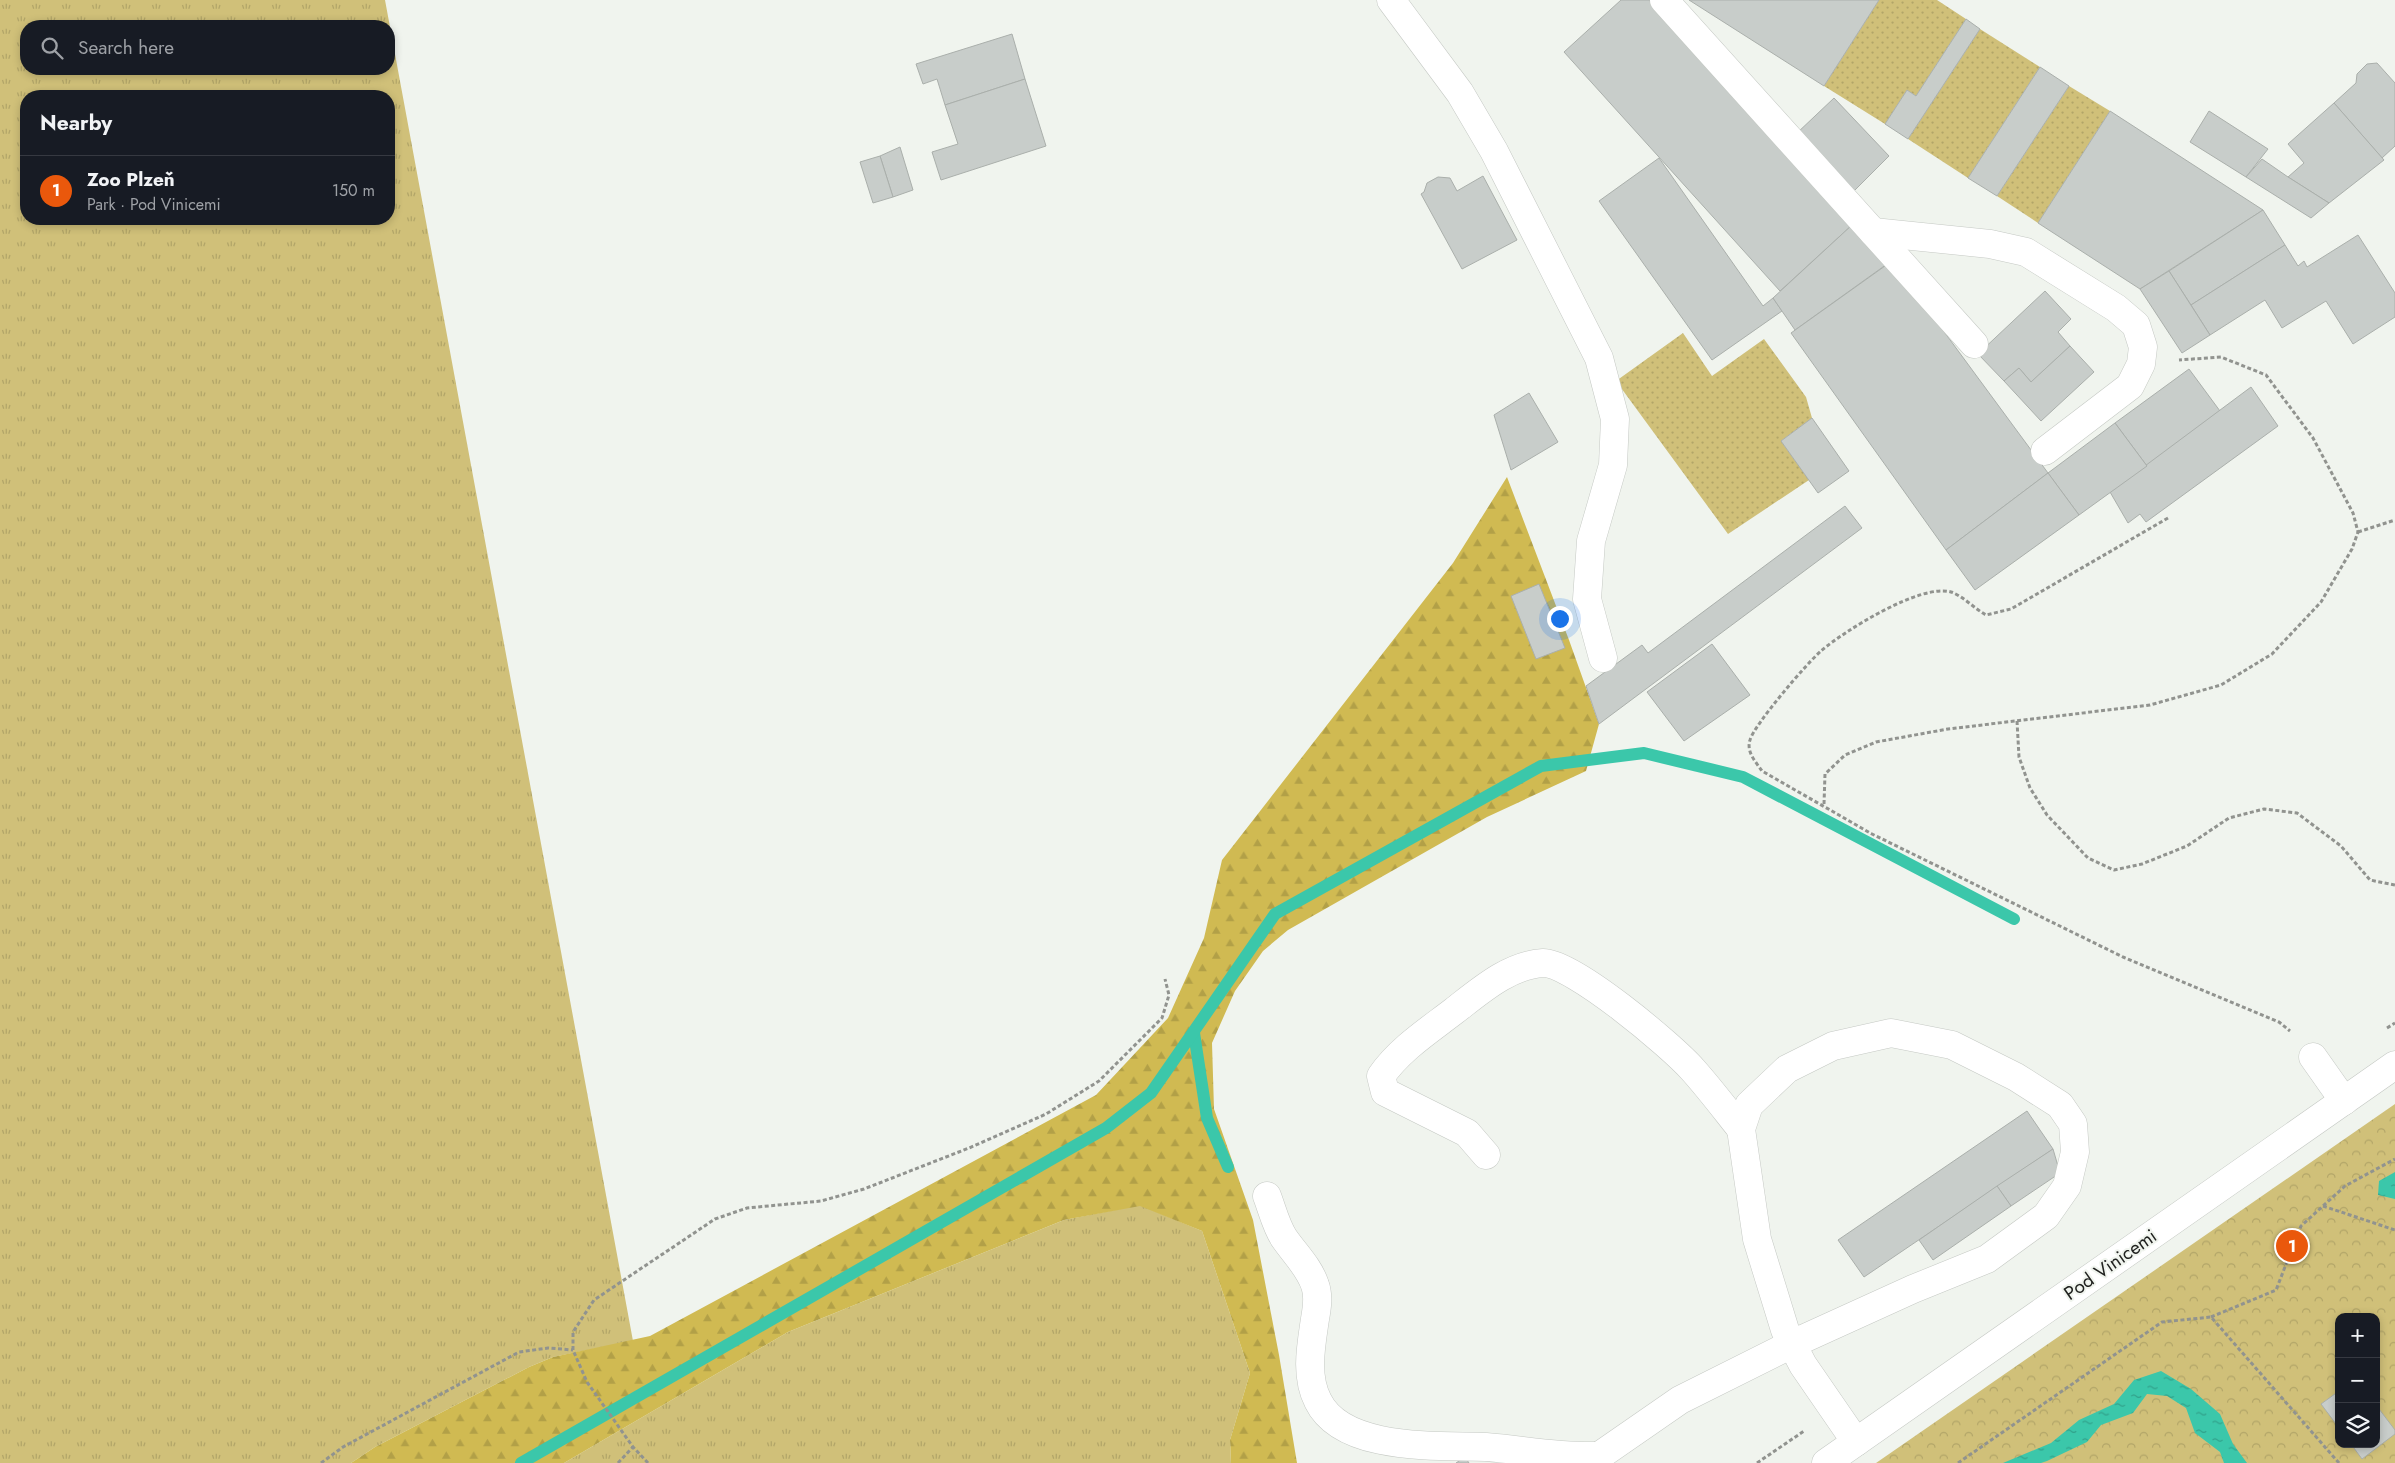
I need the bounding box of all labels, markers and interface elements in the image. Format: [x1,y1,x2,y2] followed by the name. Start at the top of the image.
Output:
[20,20,395,75] search box
[38,34,66,62] icon: search
[78,34,174,61] text: Search here
[40,108,112,138] text: Nearby
[87,166,175,193] text: Zoo Plzeň
[52,179,60,202] text: 1
[332,179,375,202] text: 150 m
[87,193,221,216] text: Park · Pod Vinicemi
[1547,606,1573,632] your location
[2058,1222,2162,1306] street label: Pod Vinicemi
[2276,1227,2308,1265] pin: 1
[2335,1313,2380,1448] map controls
[2335,1313,2380,1358] button: +
[2335,1358,2380,1403] button: −
[2335,1403,2380,1448] button: layers

